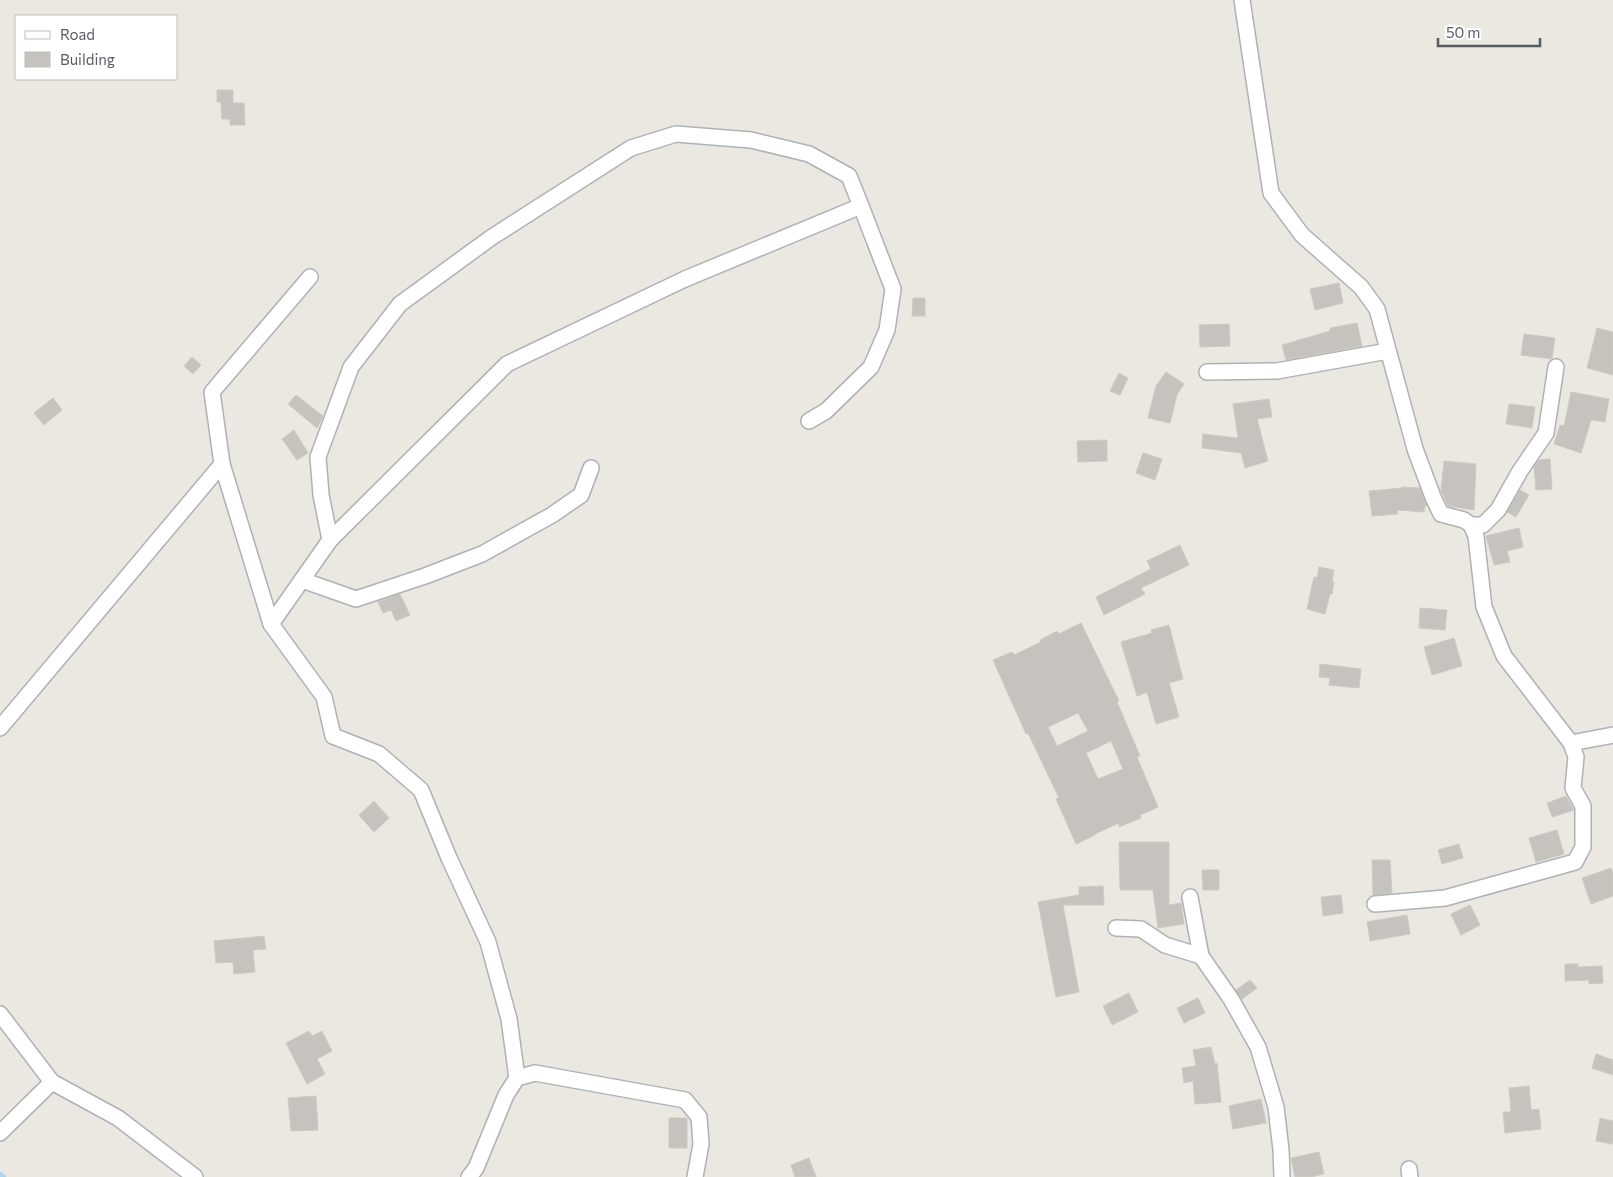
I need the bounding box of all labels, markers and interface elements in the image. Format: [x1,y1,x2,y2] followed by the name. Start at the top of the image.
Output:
[15,15,178,80] legend
[1438,15,1540,47] scale bar
[1446,23,1480,41] text: 50 m
[60,25,95,43] text: Road
[60,50,115,68] text: Building

